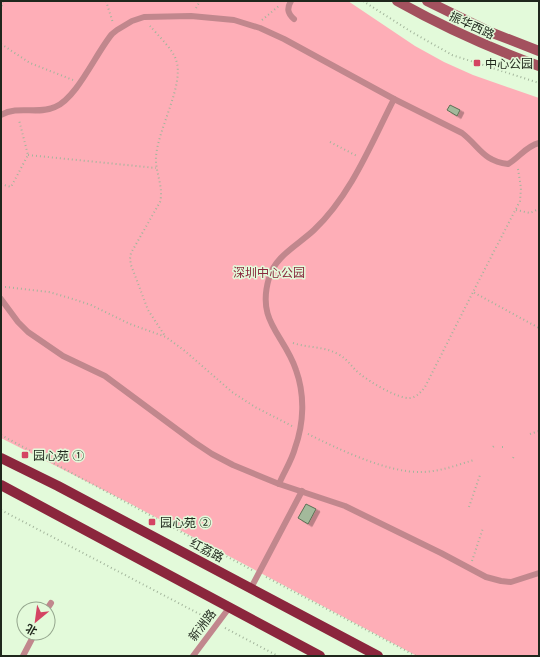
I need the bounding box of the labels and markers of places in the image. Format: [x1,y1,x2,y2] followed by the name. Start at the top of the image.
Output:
[485,56,533,71] place label: 中心公园
[472,58,482,68] marker: 中心公园
[33,448,84,463] place label: 园心苑 ①
[20,450,30,460] marker: 园心苑 ①
[160,515,211,530] place label: 园心苑 ②
[147,517,157,527] marker: 园心苑 ②

